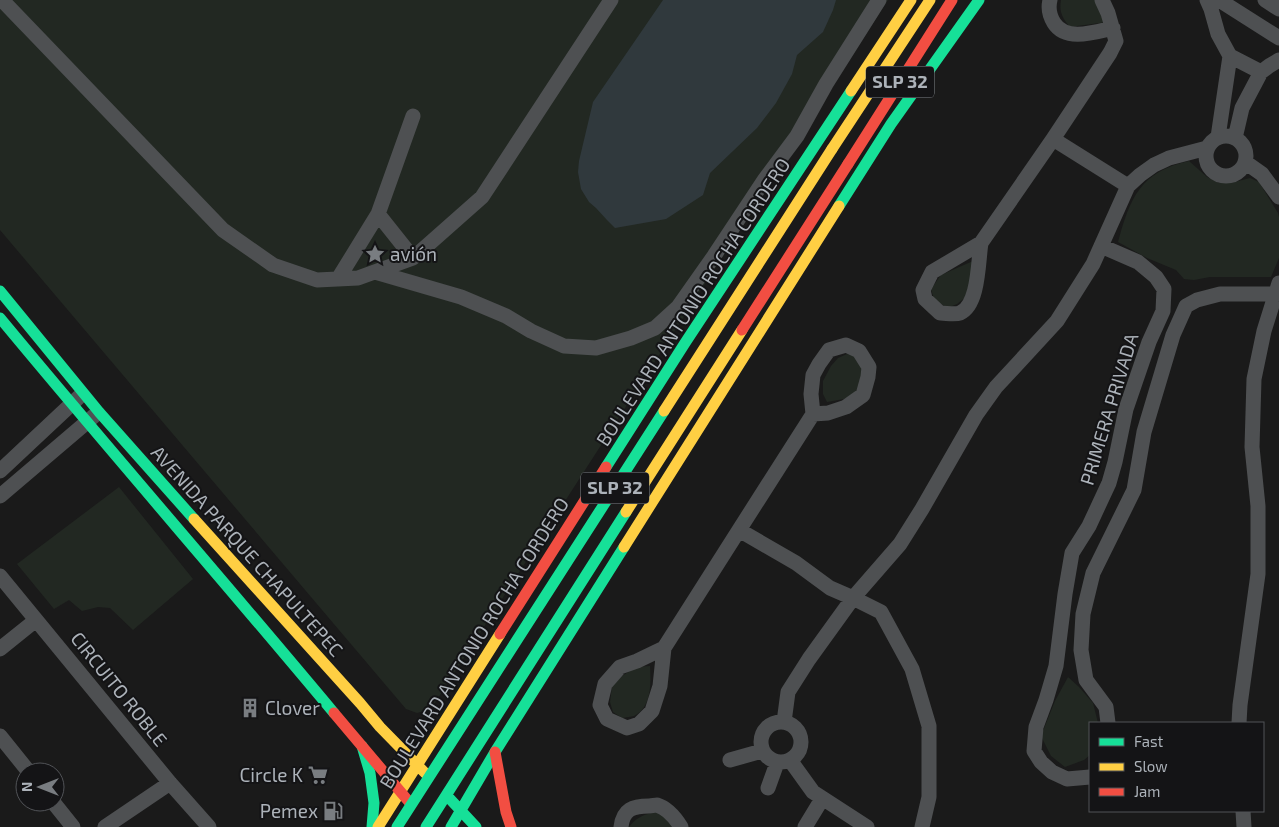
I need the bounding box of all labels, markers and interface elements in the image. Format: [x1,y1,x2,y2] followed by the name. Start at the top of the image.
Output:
[866,66,934,98] road number: SLP 32
[591,153,794,450] street label: BOULEVARD ANTONIO ROCHA CORDERO
[390,242,437,265] place label: avión
[364,243,386,265] place icon: avión
[1074,330,1143,488] street label: PRIMERA PRIVADA
[147,441,348,661] street label: AVENIDA PARQUE CHAPULTEPEC
[581,472,649,503] road number: SLP 32
[374,493,573,792] street label: BOULEVARD ANTONIO ROCHA CORDERO
[66,627,172,750] street label: CIRCUITO ROBLE
[265,696,320,719] place label: Clover
[239,697,261,719] building icon: Clover
[1089,722,1264,812] legend
[1134,732,1164,750] text: Fast
[1134,757,1168,775] text: Slow
[15,762,65,812] north arrow
[239,763,303,786] place label: Circle K
[307,764,329,786] supermarket icon: Circle K
[18,782,35,792] text: N
[1134,782,1160,800] text: Jam
[260,799,318,822] place label: Pemex
[322,800,344,822] fuel station icon: Pemex

